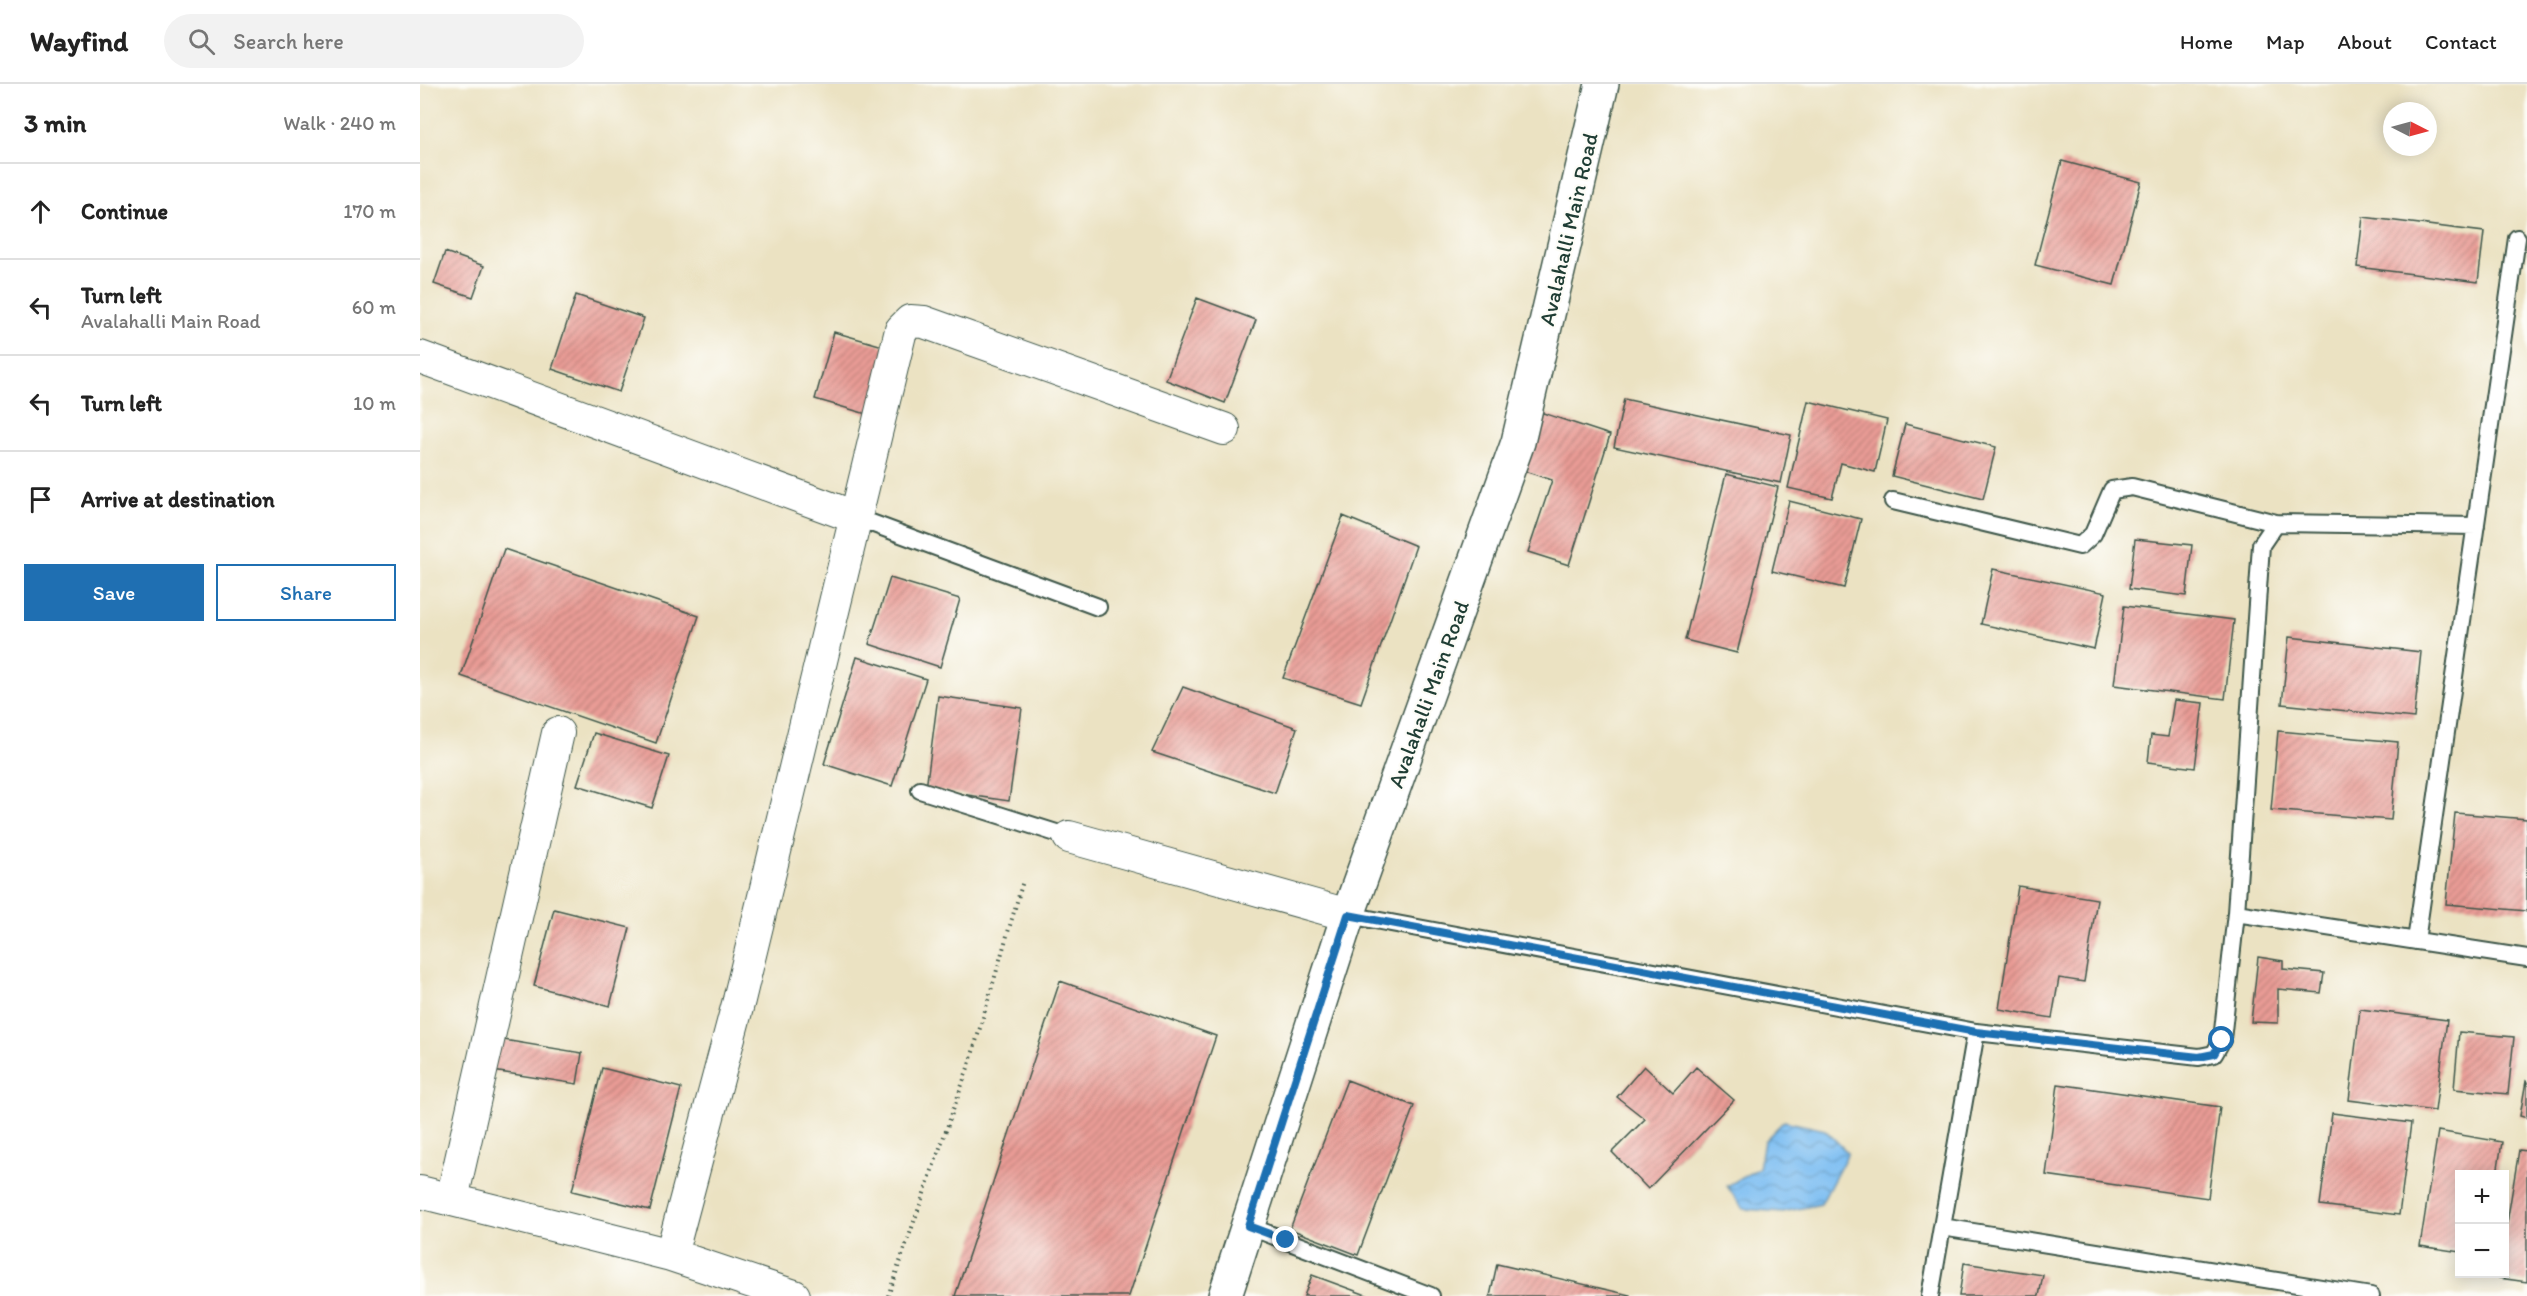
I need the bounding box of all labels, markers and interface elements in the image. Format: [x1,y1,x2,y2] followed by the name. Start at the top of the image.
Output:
[164,14,584,68] search box
[30,24,128,58] text: Wayfind
[185,25,218,58] icon: search
[233,28,344,55] text: Search here
[2180,29,2233,54] text: Home
[2266,29,2305,54] text: Map
[2338,29,2392,54] text: About
[2425,29,2497,54] text: Contact
[2383,102,2437,156] north arrow
[24,107,86,139] text: 3 min
[283,111,396,135] text: Walk · 240 m
[1533,130,1604,328] street label: Avalahalli Main Road
[24,195,57,228] icon: ahead
[81,198,168,225] text: Continue
[343,199,396,223] text: 170 m
[81,282,162,309] text: Turn left
[24,291,57,324] icon: left
[352,295,396,319] text: 60 m
[81,309,261,333] text: Avalahalli Main Road
[24,387,57,420] icon: left
[81,390,162,417] text: Turn left
[353,391,396,415] text: 10 m
[24,483,57,516] icon: arrive
[81,486,275,513] text: Arrive at destination
[24,564,204,621] button: Save
[216,564,396,621] button: Share
[1382,597,1475,792] street label: Avalahalli Main Road
[2208,1026,2234,1052] route start
[2455,1170,2509,1278] map controls
[2455,1170,2509,1224] button: +
[2455,1224,2509,1278] button: −
[1272,1226,1298,1252] route end

